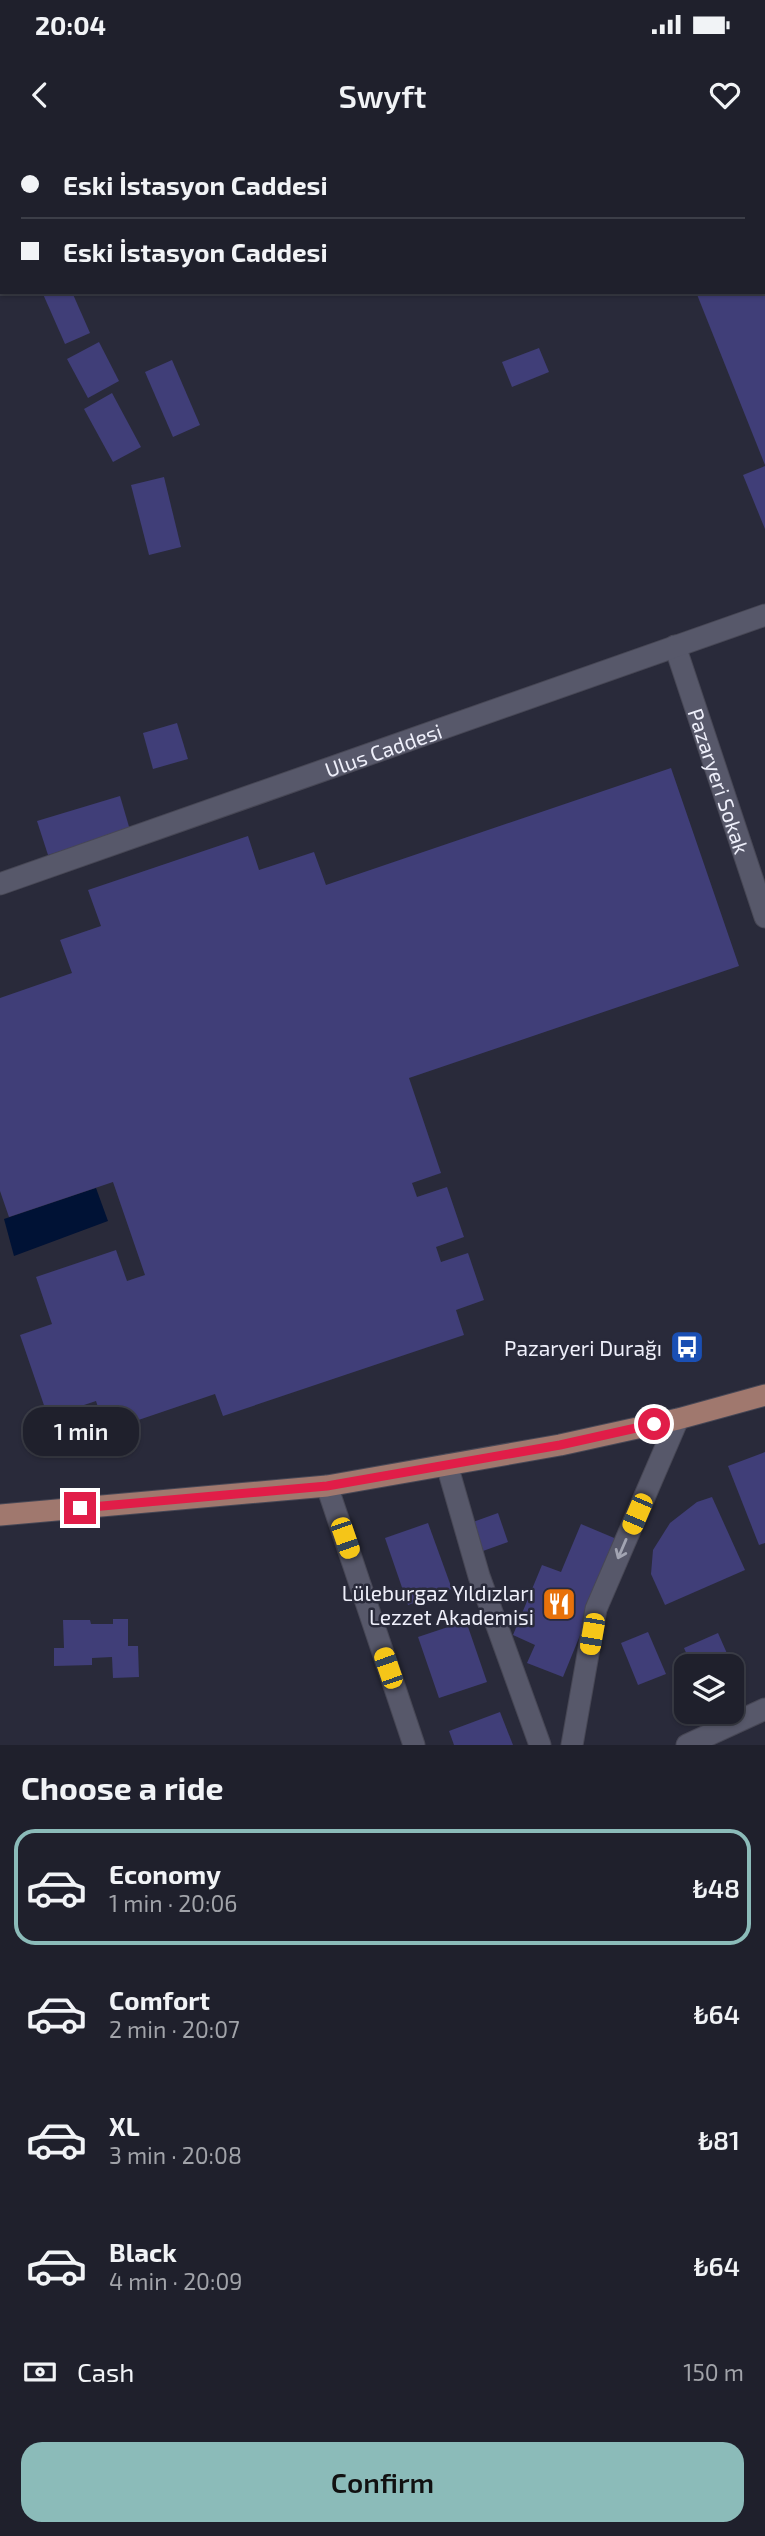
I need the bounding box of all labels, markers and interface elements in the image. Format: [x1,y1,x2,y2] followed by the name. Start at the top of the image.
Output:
[35,9,106,40] text: 20:04
[21,76,59,114] icon: back
[338,76,427,114] text: Swyft
[706,76,744,114] icon: heart
[63,169,328,200] text: Eski İstasyon Caddesi
[63,236,328,267] text: Eski İstasyon Caddesi
[684,705,756,857] street label: Pazaryeri Sokak
[321,717,445,781] street label: Ulus Caddesi
[668,1328,706,1366] bus stop icon: Pazaryeri Durağı
[504,1335,662,1360] place label: Pazaryeri Durağı
[22,1406,138,1456] callout: 1 min
[638,1408,670,1440] route start
[54,1417,108,1445] text: 1 min
[620,1491,655,1537] car
[64,1492,96,1524] route end
[329,1515,362,1561] car
[615,1538,628,1559] one-way arrow
[342,1580,534,1629] place label: Lüleburgaz Yıldızları Lezzet Akademisi
[540,1585,578,1623] restaurant icon: Lüleburgaz Yıldızları Lezzet Akademisi
[579,1611,606,1657] car
[372,1645,405,1691] car
[674,1654,744,1724] map controls
[674,1654,744,1724] button: layers
[21,1768,224,1806] text: Choose a ride
[25,1856,88,1919] icon: car
[109,1858,221,1889] text: Economy
[693,1872,740,1903] text: ₺48
[109,1889,237,1917] text: 1 min · 20:06
[25,1982,88,2045] icon: car
[109,1984,210,2015] text: Comfort
[694,1998,740,2029] text: ₺64
[109,2015,240,2043] text: 2 min · 20:07
[25,2108,88,2171] icon: car
[109,2110,140,2141] text: XL
[698,2124,740,2155] text: ₺81
[109,2141,242,2169] text: 3 min · 20:08
[25,2234,88,2297] icon: car
[109,2236,177,2267] text: Black
[694,2250,740,2281] text: ₺64
[109,2267,242,2295] text: 4 min · 20:09
[21,2353,59,2391] icon: cash
[77,2356,134,2387] text: Cash
[683,2358,744,2386] text: 150 m
[21,2442,744,2522] button: Confirm

